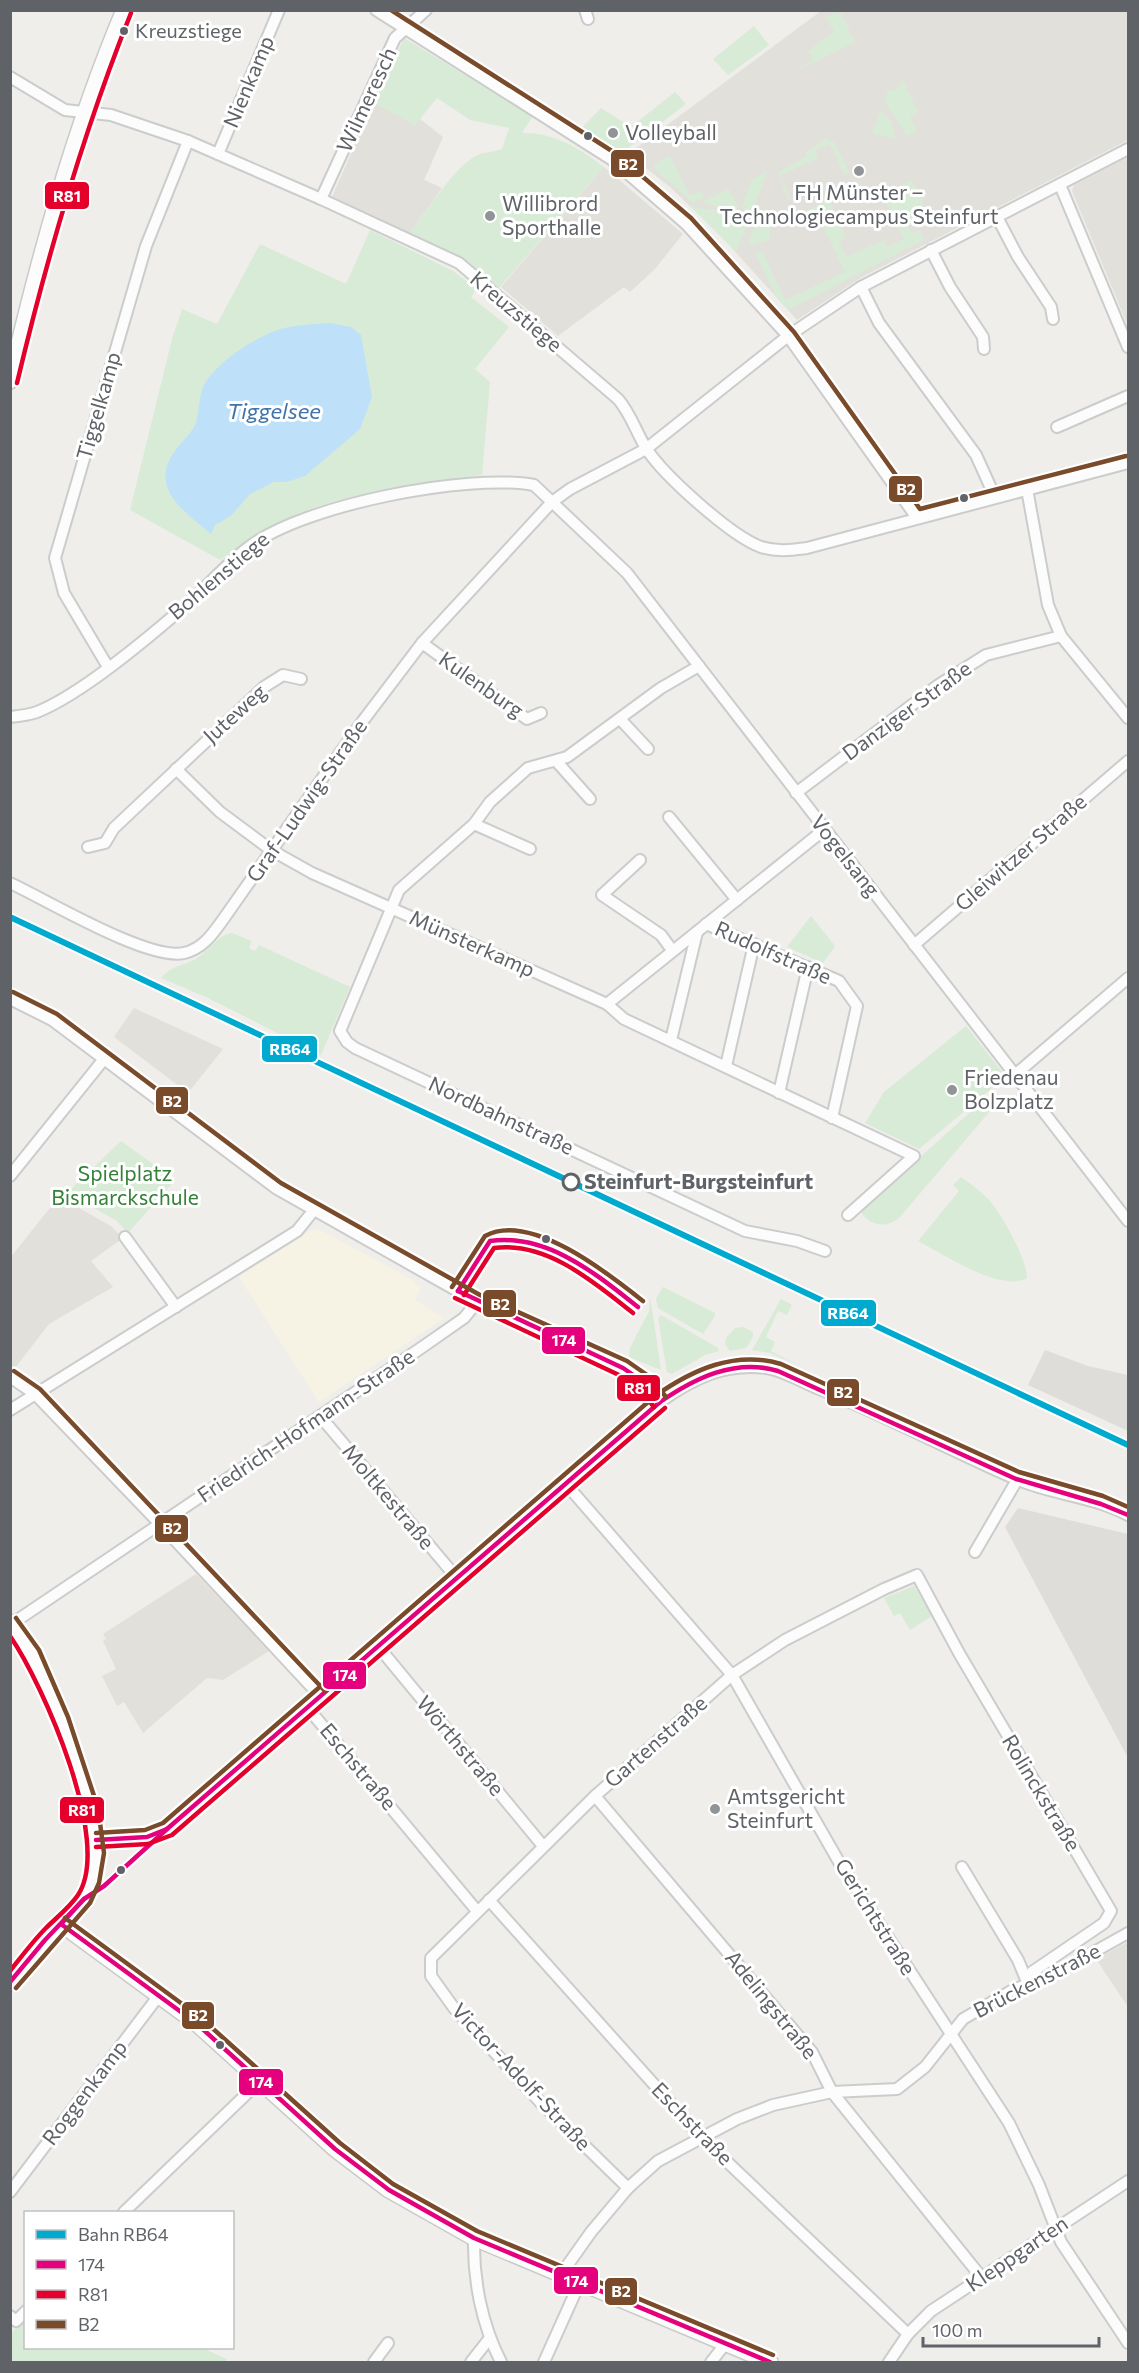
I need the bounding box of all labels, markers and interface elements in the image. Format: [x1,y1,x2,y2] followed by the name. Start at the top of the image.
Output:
[135,18,242,42] place label: Kreuzstiege
[118,25,130,37] marker: Kreuzstiege
[217,32,278,131] street label: Nienkamp
[331,43,401,156] street label: Wilmeresch
[625,119,717,144] place label: Volleyball
[606,126,620,140] marker: Volleyball
[582,130,594,142] unlabelled marker
[610,149,645,178] line badge: B2
[618,154,638,173] text: B2
[852,164,866,178] marker: FH Münster – Technologiecampus Steinfurt
[719,179,999,228] place label: FH Münster – Technologiecampus Steinfurt
[44,181,90,210] line badge: R81
[53,186,81,205] text: R81
[502,190,601,239] place label: Willibrord Sporthalle
[483,209,497,223] marker: Willibrord Sporthalle
[466,265,568,356] street label: Kreuzstiege
[70,349,125,462] street label: Tiggelkamp
[227,397,321,424] water label: Tiggelsee
[888,475,923,503] line badge: B2
[896,479,916,498] text: B2
[958,492,970,504] unlabelled marker
[163,526,273,624] street label: Bohlenstiege
[435,645,529,722] street label: Kulenburg
[837,655,975,765] street label: Danziger Straße
[197,678,271,748] street label: Juteweg
[240,714,371,886] street label: Graf-Ludwig-Straße
[949,788,1091,916] street label: Gleiwitzer Straße
[806,809,886,901] street label: Vogelsang
[406,904,539,981] street label: Münsterkamp
[712,915,836,988] street label: Rudolfstraße
[261,1035,318,1063] line badge: RB64
[269,1039,311,1058] text: RB64
[964,1064,1059,1113] place label: Friedenau Bolzplatz
[425,1070,578,1159] street label: Nordbahnstraße
[945,1083,959,1097] marker: Friedenau Bolzplatz
[155,1086,189,1115] line badge: B2
[162,1091,182,1110] text: B2
[51,1160,199,1209] park label: Spielplatz Bismarckschule
[584,1168,813,1193] place label: Steinfurt-Burgsteinfurt
[562,1173,580,1191] marker: Steinfurt-Burgsteinfurt
[540,1233,552,1245] unlabelled marker
[482,1289,517,1318] line badge: B2
[490,1294,510,1313] text: B2
[820,1299,877,1327] line badge: RB64
[827,1303,869,1322] text: RB64
[541,1326,586,1355] line badge: 174
[552,1330,577,1349] text: 174
[192,1343,418,1507] street label: Friedrich-Hofmann-Straße
[616,1374,661,1402] line badge: R81
[624,1378,652,1397] text: R81
[826,1378,860,1407] line badge: B2
[833,1382,853,1401] text: B2
[338,1438,440,1554] street label: Moltkestraße
[154,1514,189,1543] line badge: B2
[162,1518,182,1537] text: B2
[322,1661,367,1690] line badge: 174
[333,1665,358,1684] text: 174
[412,1690,510,1800] street label: Wörthstraße
[599,1690,711,1792] street label: Gartenstraße
[316,1718,403,1814] street label: Eschstraße
[998,1729,1087,1855] street label: Rolinckstraße
[727,1783,845,1832] place label: Amtsgericht Steinfurt
[59,1796,105,1824] line badge: R81
[68,1800,96,1819] text: R81
[708,1802,722,1816] marker: Amtsgericht Steinfurt
[831,1853,922,1979] street label: Gerichtstraße
[115,1864,127,1876] unlabelled marker
[969,1937,1104,2022] street label: Brückenstraße
[721,1945,824,2063] street label: Adelingstraße
[447,1997,597,2155] street label: Victor-Adolf-Straße
[181,2001,215,2030] line badge: B2
[188,2005,208,2024] text: B2
[36,2035,131,2149] street label: Roggenkamp
[214,2039,226,2051] unlabelled marker
[238,2068,284,2096] line badge: 174
[249,2072,274,2091] text: 174
[647,2076,739,2170] street label: Eschstraße
[960,2210,1072,2296] street label: Kleppgarten
[24,2211,234,2349] legend
[78,2223,169,2245] text: Bahn RB64
[78,2253,105,2275] text: 174
[553,2266,599,2295] line badge: 174
[564,2271,589,2290] text: 174
[604,2277,638,2306] line badge: B2
[611,2281,631,2300] text: B2
[78,2283,108,2305] text: R81
[923,2310,1098,2348] scale bar
[78,2313,100,2335] text: B2
[932,2319,982,2341] text: 100 m

